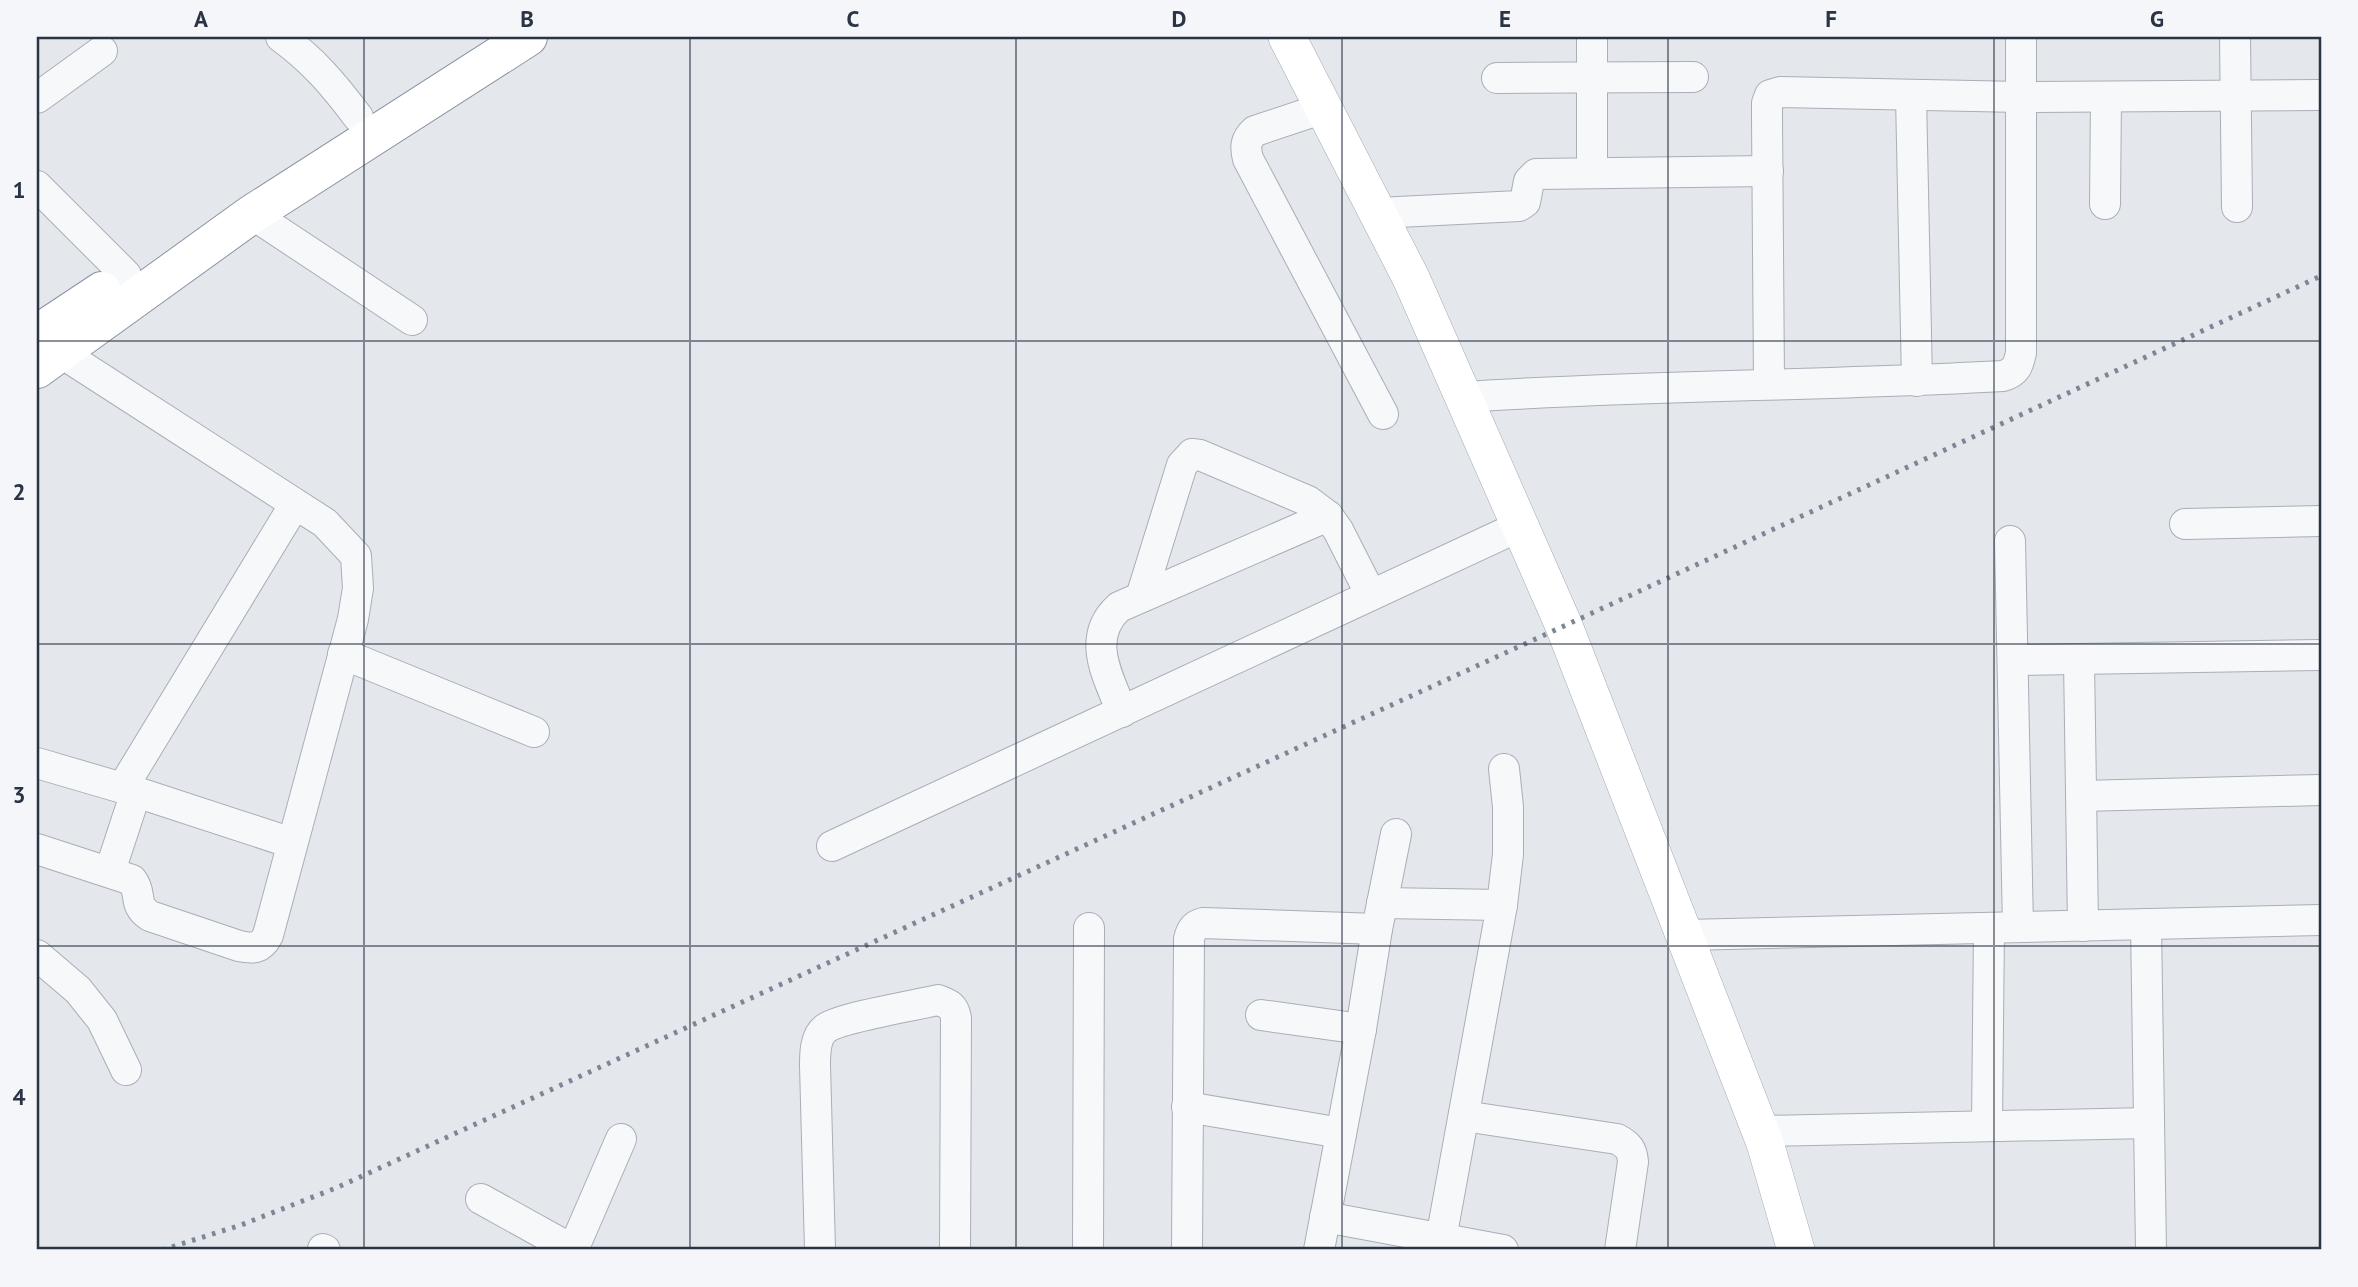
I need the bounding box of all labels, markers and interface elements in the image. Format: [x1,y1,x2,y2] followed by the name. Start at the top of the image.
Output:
[194,4,208,33] text: A
[520,4,534,33] text: B
[847,4,860,33] text: C
[1172,4,1186,33] text: D
[1499,4,1511,33] text: E
[1825,4,1837,33] text: F
[2150,4,2164,33] text: G
[12,175,26,204] text: 1
[12,477,26,506] text: 2
[12,780,26,809] text: 3
[12,1082,26,1111] text: 4

